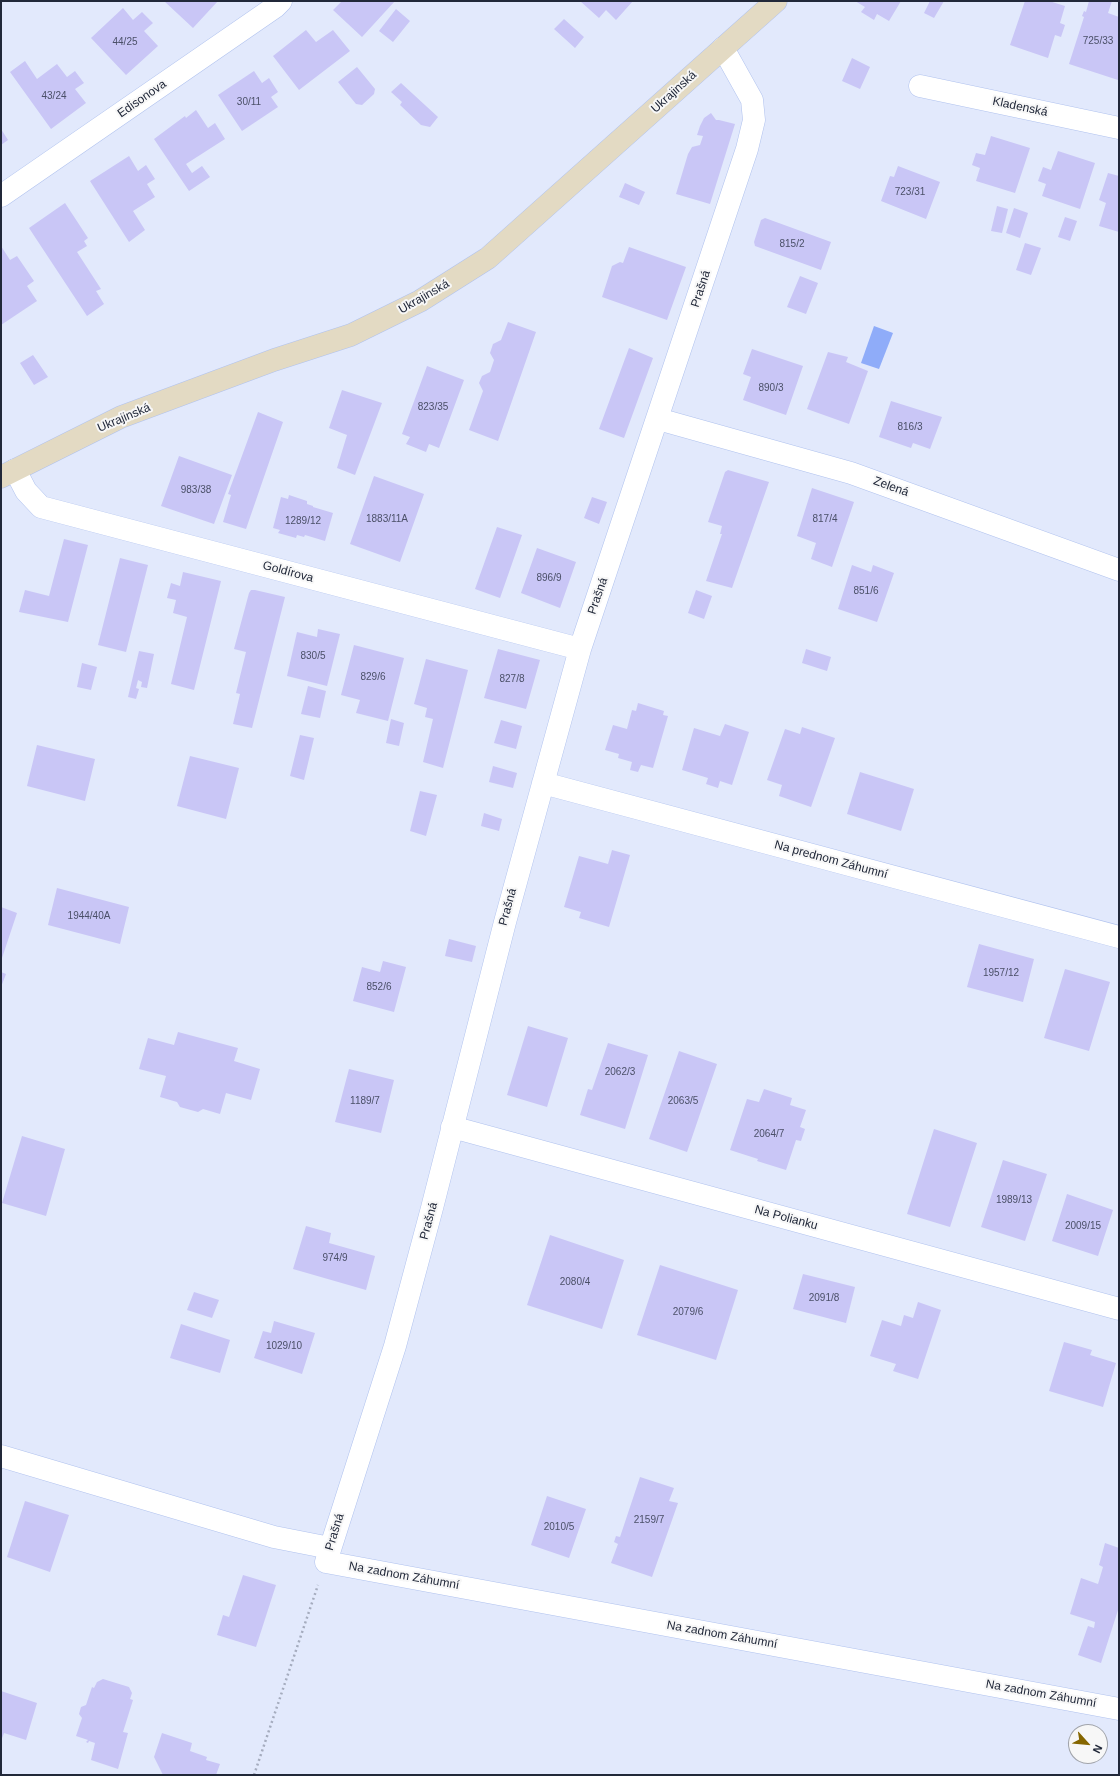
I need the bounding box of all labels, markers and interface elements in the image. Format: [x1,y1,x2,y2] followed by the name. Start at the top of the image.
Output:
[1083,35,1113,47] house number: 725/33
[112,36,138,48] house number: 44/25
[648,68,700,116] street label: Ukrajinská
[115,77,169,121] street label: Edisonova
[41,90,67,102] house number: 43/24
[991,94,1049,120] street label: Kladenská
[237,96,261,108] house number: 30/11
[895,186,925,198] house number: 723/31
[779,238,805,250] house number: 815/2
[688,269,714,309] street label: Prašná
[396,277,452,317] street label: Ukrajinská
[758,382,784,394] house number: 890/3
[95,400,153,436] street label: Ukrajinská
[418,401,448,413] house number: 823/35
[897,421,923,433] house number: 816/3
[871,474,911,500] street label: Zelená
[181,484,211,496] house number: 983/38
[366,513,408,525] house number: 1883/11A
[812,513,838,525] house number: 817/4
[285,515,321,527] house number: 1289/12
[261,558,315,586] street label: Goldírova
[536,572,562,584] house number: 896/9
[585,576,611,616] street label: Prašná
[853,585,879,597] house number: 851/6
[300,650,326,662] house number: 830/5
[360,671,386,683] house number: 829/6
[499,673,525,685] house number: 827/8
[773,838,889,882] street label: Na prednom Záhumní
[496,887,520,927] street label: Prašná
[68,910,110,922] house number: 1944/40A
[983,967,1019,979] house number: 1957/12
[366,981,392,993] house number: 852/6
[605,1066,635,1078] house number: 2062/3
[350,1095,380,1107] house number: 1189/7
[668,1095,698,1107] house number: 2063/5
[754,1128,784,1140] house number: 2064/7
[996,1194,1032,1206] house number: 1989/13
[417,1201,441,1241] street label: Prašná
[753,1203,819,1233] street label: Na Polianku
[1065,1220,1101,1232] house number: 2009/15
[322,1252,348,1264] house number: 974/9
[560,1276,590,1288] house number: 2080/4
[809,1292,839,1304] house number: 2091/8
[673,1306,703,1318] house number: 2079/6
[266,1340,302,1352] house number: 1029/10
[323,1512,347,1552] street label: Prašná
[634,1514,664,1526] house number: 2159/7
[544,1521,574,1533] house number: 2010/5
[348,1559,460,1593] street label: Na zadnom Záhumní
[666,1618,778,1652] street label: Na zadnom Záhumní
[985,1677,1097,1711] street label: Na zadnom Záhumní
[1068,1724,1108,1764] north arrow
[1091,1743,1105,1755] text: N

